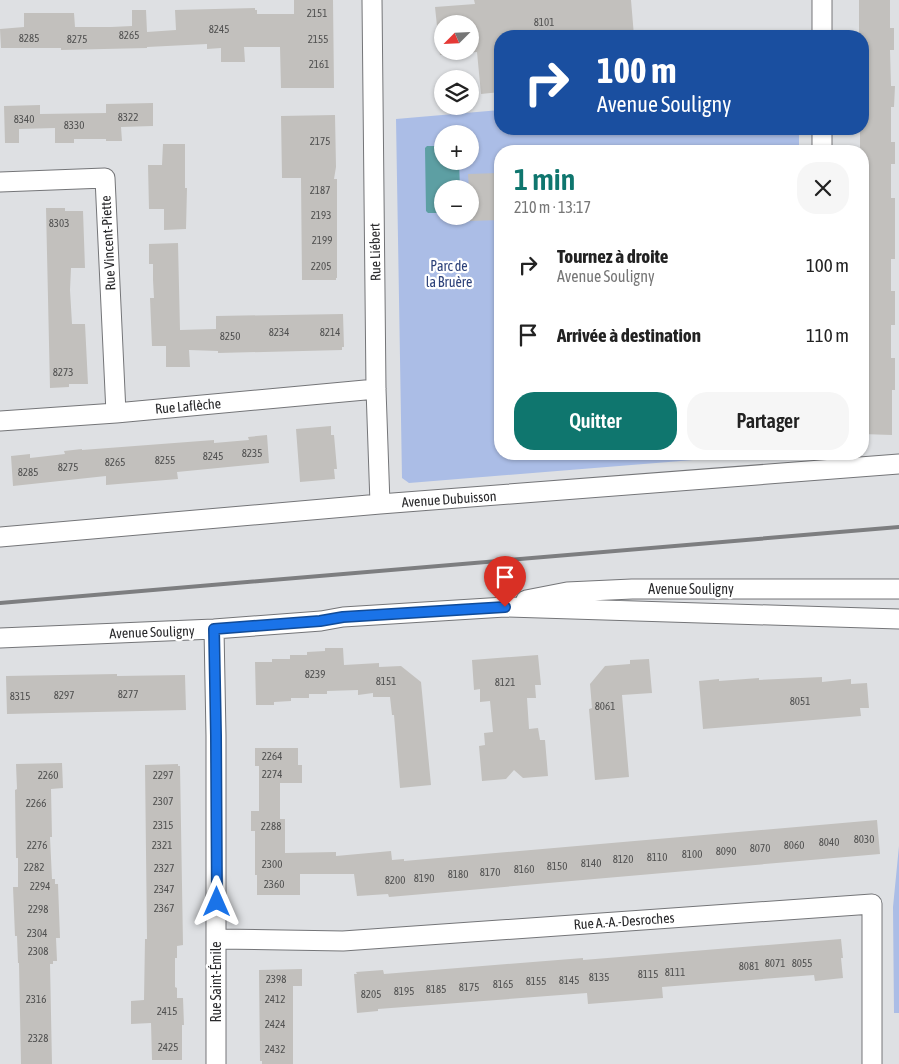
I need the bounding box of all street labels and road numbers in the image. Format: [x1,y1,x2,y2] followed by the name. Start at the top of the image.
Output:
[98,195,118,291] street label: Rue Vincent-Piette
[366,223,384,281] street label: Rue Liébert
[154,395,222,417] street label: Rue Laflèche
[401,488,497,510] street label: Avenue Dubuisson
[648,581,734,597] street label: Avenue Souligny
[109,623,195,641] street label: Avenue Souligny
[573,909,675,932] street label: Rue A.-A.-Desroches
[208,941,224,1023] street label: Rue Saint-Émile

